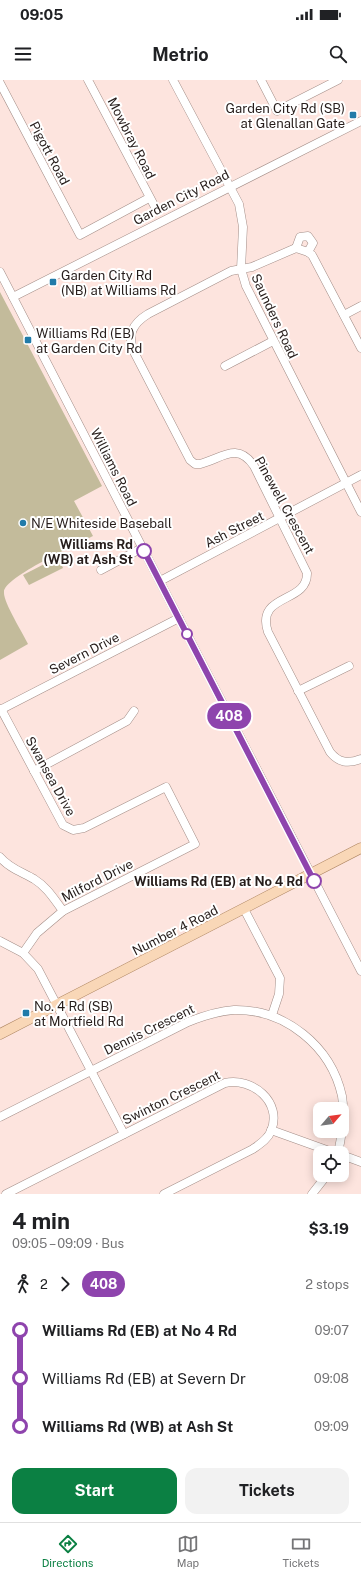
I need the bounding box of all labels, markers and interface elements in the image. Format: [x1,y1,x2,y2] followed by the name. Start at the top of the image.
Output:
[20,6,63,23] text: 09:05
[12,43,34,65] icon: menu
[327,43,349,65] icon: search
[152,44,209,65] text: Metrio
[105,95,158,181] street label: Mowbray Road
[225,101,345,131] place label: Garden City Rd (SB) at Glenallan Gate
[348,110,358,120] marker: Garden City Rd (SB) at Glenallan Gate
[27,119,73,188] street label: Pigott Road
[131,167,232,228] street label: Garden City Road
[61,268,176,298] place label: Garden City Rd (NB) at Williams Rd
[248,272,301,361] street label: Saunders Road
[48,277,58,287] marker: Garden City Rd (NB) at Williams Rd
[36,326,142,356] place label: Williams Rd (EB) at Garden City Rd
[23,335,33,345] marker: Williams Rd (EB) at Garden City Rd
[87,426,140,509] street label: Williams Road
[252,454,318,557] street label: Pinewell Crescent
[202,508,266,551] street label: Ash Street
[31,516,172,531] place label: N/E Whiteside Baseball
[18,518,28,528] marker: N/E Whiteside Baseball
[43,537,133,567] place label: Williams Rd (WB) at Ash St
[136,543,152,559] marker: Williams Rd (WB) at Ash St
[181,628,193,640] unlabelled marker
[47,629,122,678] street label: Severn Drive
[206,703,252,729] line badge: 408
[215,708,243,724] text: 408
[22,734,79,819] street label: Swansea Drive
[59,856,135,905] street label: Milford Drive
[306,873,322,889] marker: Williams Rd (EB) at No 4 Rd
[134,874,303,889] place label: Williams Rd (EB) at No 4 Rd
[130,902,221,959] street label: Number 4 Road
[34,999,124,1029] place label: No. 4 Rd (SB) at Mortfield Rd
[102,1001,197,1058] street label: Dennis Crescent
[21,1008,31,1018] marker: No. 4 Rd (SB) at Mortfield Rd
[120,1067,223,1128] street label: Swinton Crescent
[313,1102,349,1138] north arrow
[313,1102,349,1182] map controls
[313,1146,349,1182] button: locate
[12,1208,70,1234] text: 4 min
[308,1220,349,1237] text: $3.19
[12,1236,124,1251] text: 09:05 – 09:09 · Bus
[12,1273,34,1295] icon: walk
[54,1273,76,1295] icon: forward
[90,1276,117,1292] text: 408
[40,1277,48,1292] text: 2
[305,1277,349,1292] text: 2 stops
[42,1322,237,1339] text: Williams Rd (EB) at No 4 Rd
[315,1323,349,1338] text: 09:07
[42,1370,246,1387] text: Williams Rd (EB) at Severn Dr
[314,1371,349,1386] text: 09:08
[42,1418,233,1435] text: Williams Rd (WB) at Ash St
[314,1419,349,1434] text: 09:09
[12,1468,177,1514] button: Start
[185,1468,349,1514] button: Tickets
[42,1533,93,1569] tab: Directions
[177,1533,199,1569] tab: Map
[282,1533,319,1569] tab: Tickets

